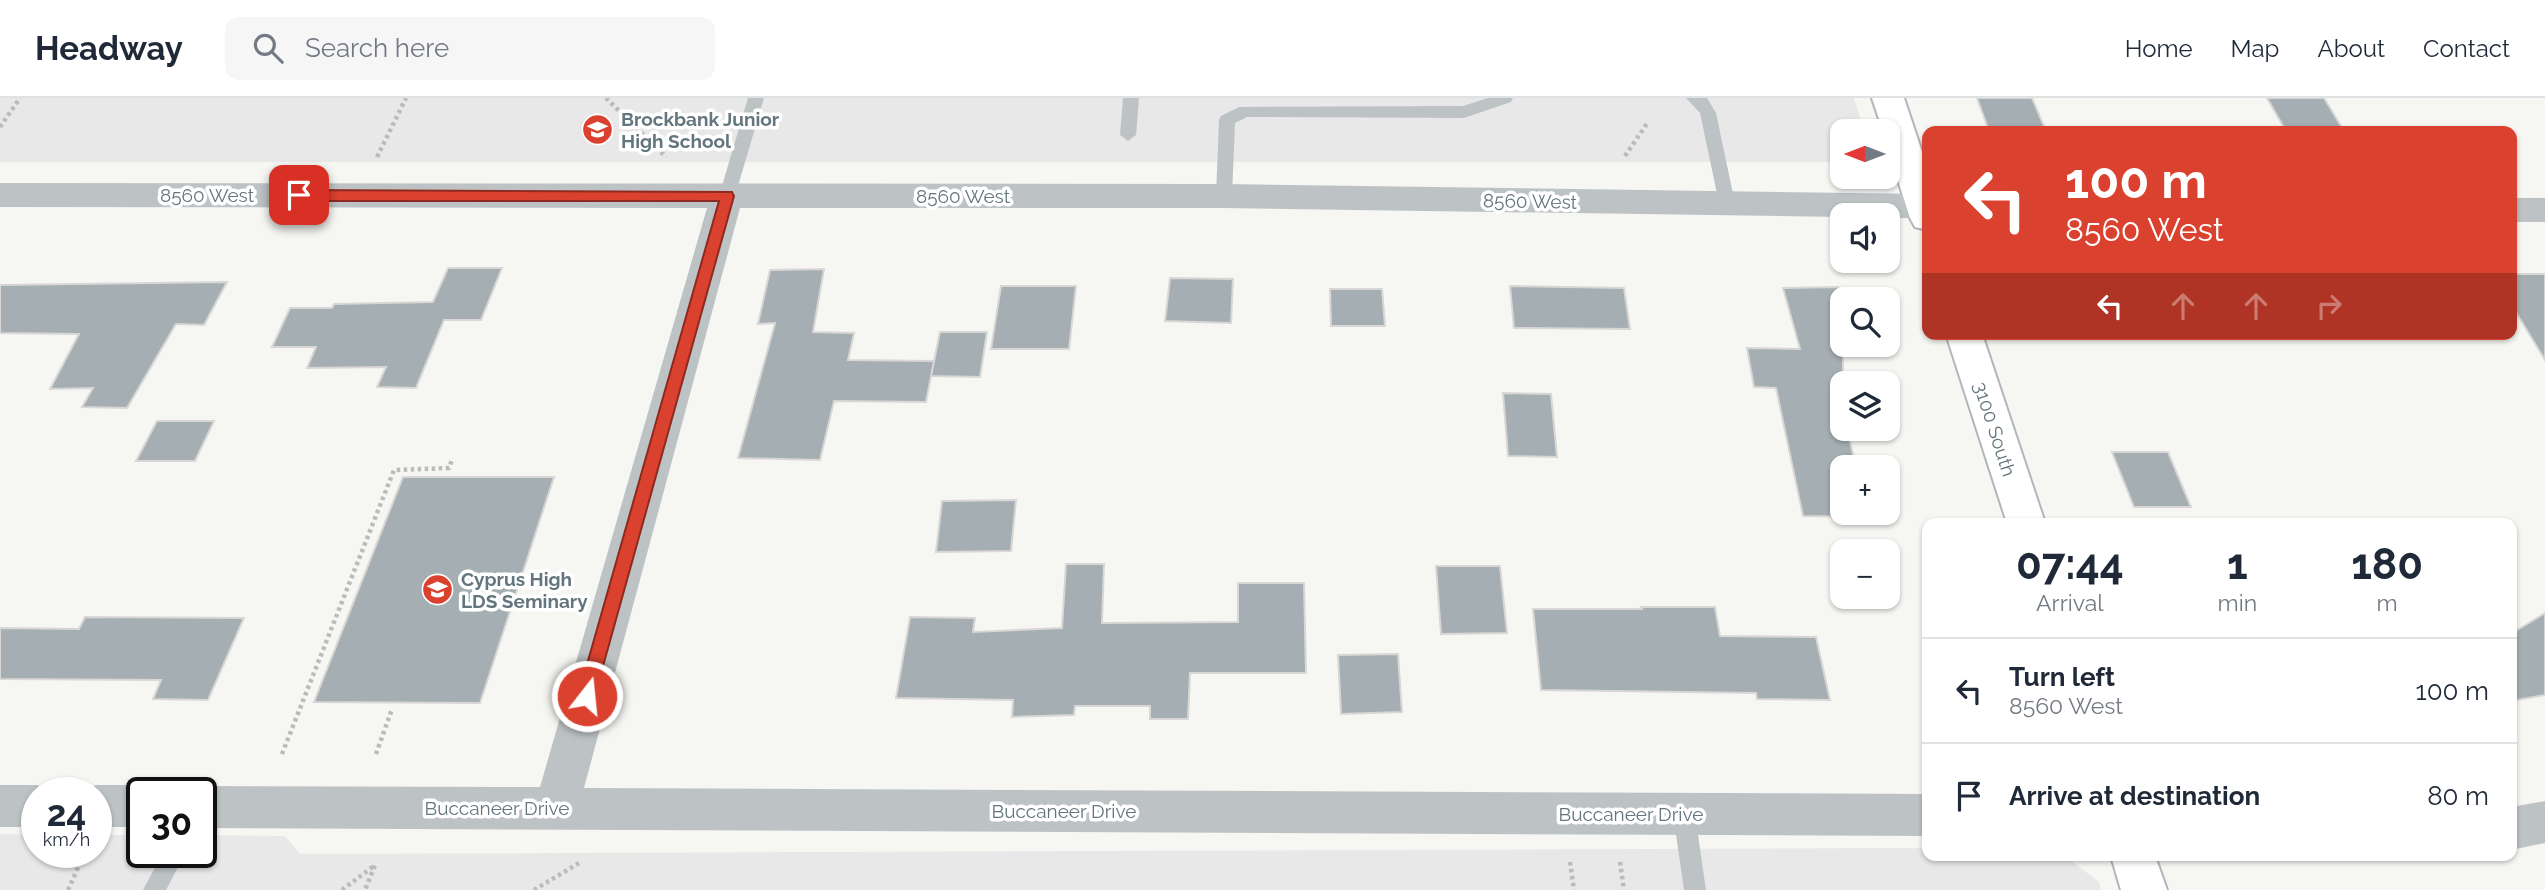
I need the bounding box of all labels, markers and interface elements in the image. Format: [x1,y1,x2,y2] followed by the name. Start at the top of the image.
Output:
[225,17,715,80] search box
[35,29,183,68] text: Headway
[249,29,287,67] icon: search
[305,33,449,63] text: Search here
[2125,34,2193,63] text: Home
[2231,34,2279,63] text: Map
[2317,34,2385,63] text: About
[2423,34,2510,63] text: Contact
[621,108,780,152] place label: Brockbank Junior High School
[581,113,615,147] school or university icon: Brockbank Junior High School
[1830,119,1900,189] north arrow
[1830,119,1900,609] map controls
[2065,152,2207,209] text: 100 m
[1950,154,2041,245] icon: left
[269,165,329,225] pin
[280,176,318,214] icon: arrive
[160,184,255,206] street label: 8560 West
[916,185,1011,207] street label: 8560 West
[1483,189,1578,213] street label: 8560 West
[1830,203,1900,273] button: sound
[2065,211,2224,248] text: 8560 West
[1830,287,1900,357] button: search
[2091,287,2129,325] icon: left
[2164,287,2202,325] icon: ahead
[2237,287,2275,325] icon: ahead
[2310,287,2348,325] icon: right
[1830,371,1900,441] button: layers
[1969,379,2021,479] street label: 3100 South
[1830,455,1900,525] button: +
[1830,539,1900,609] button: −
[2016,540,2124,589] text: 07:44
[2227,540,2248,589] text: 1
[2351,540,2423,589] text: 180
[461,568,588,612] place label: Cyprus High LDS Seminary
[421,573,455,607] school or university icon: Cyprus High LDS Seminary
[2036,589,2104,616] text: Arrival
[2218,589,2257,616] text: min
[2377,589,2398,616] text: m
[550,659,624,733] position arrow
[2009,662,2115,692] text: Turn left
[1950,672,1988,710] icon: left
[2416,676,2489,706] text: 100 m
[2009,692,2123,719] text: 8560 West
[126,777,217,868] speed limit sign: 30
[1950,777,1988,815] icon: arrive
[2009,781,2260,811] text: Arrive at destination
[2427,781,2489,811] text: 80 m
[47,793,86,834] text: 24
[425,797,569,819] street label: Buccaneer Drive
[992,800,1136,822] street label: Buccaneer Drive
[1559,803,1703,825] street label: Buccaneer Drive
[43,829,90,850] text: km/h

